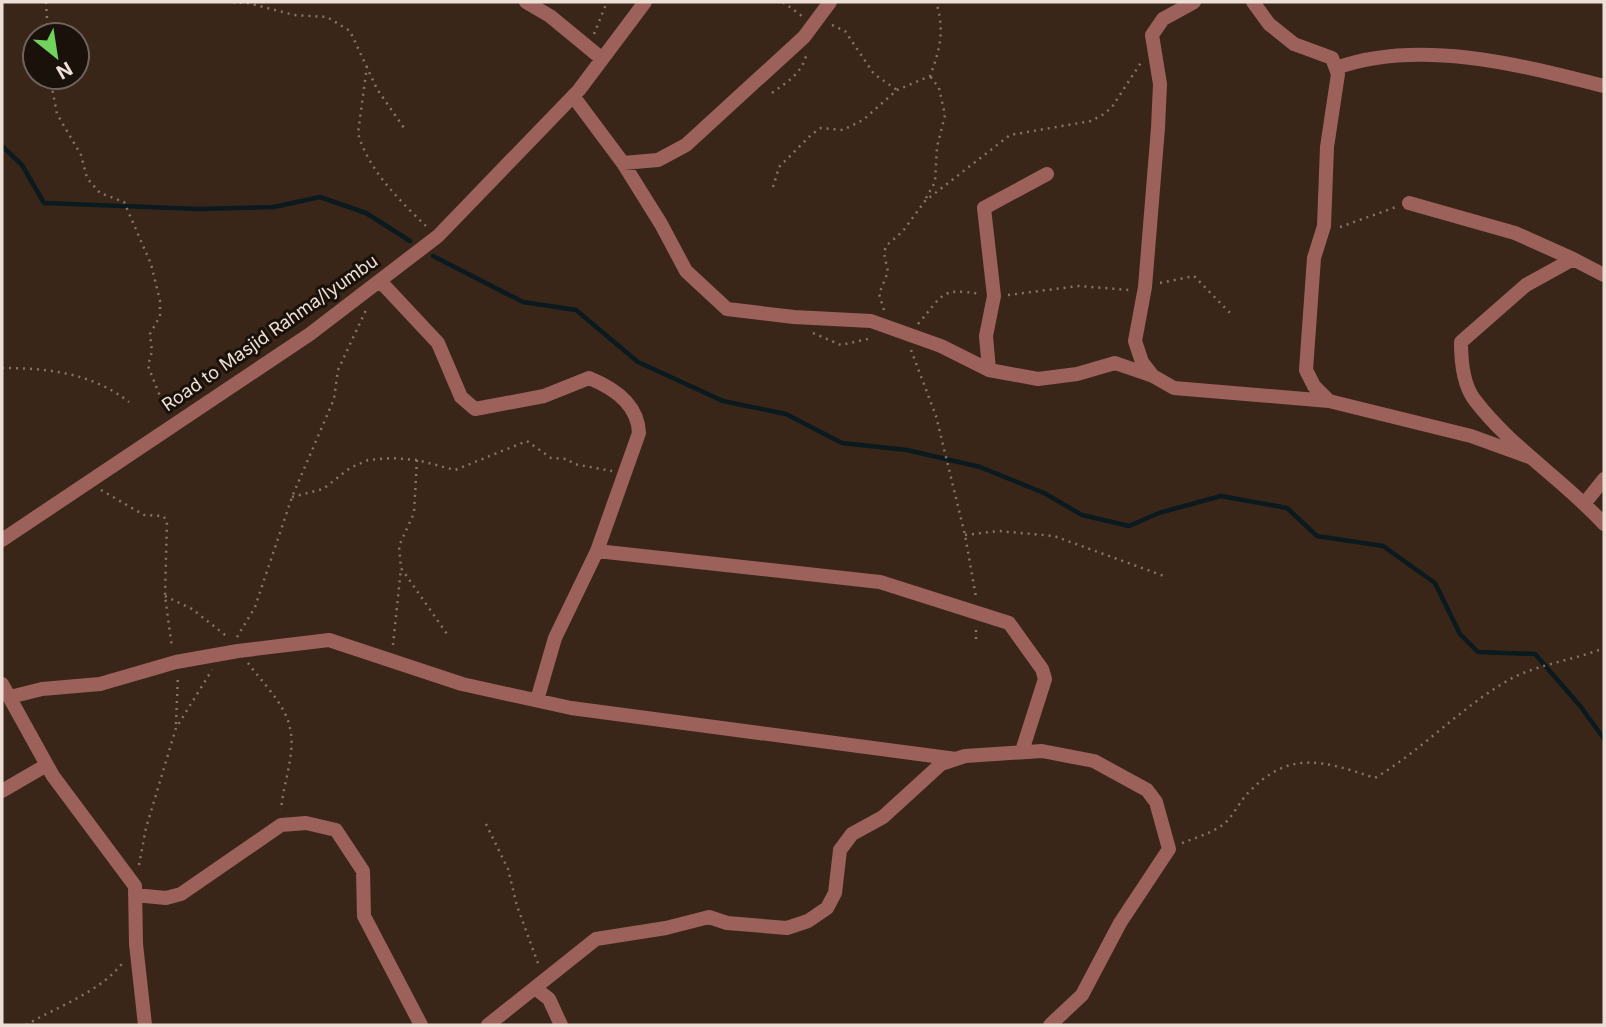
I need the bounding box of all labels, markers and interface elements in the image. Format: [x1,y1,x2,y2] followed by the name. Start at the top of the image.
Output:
[21,21,91,91] north arrow
[52,57,76,84] text: N
[158,250,382,415] street label: Road to Masjid Rahma/Iyumbu

